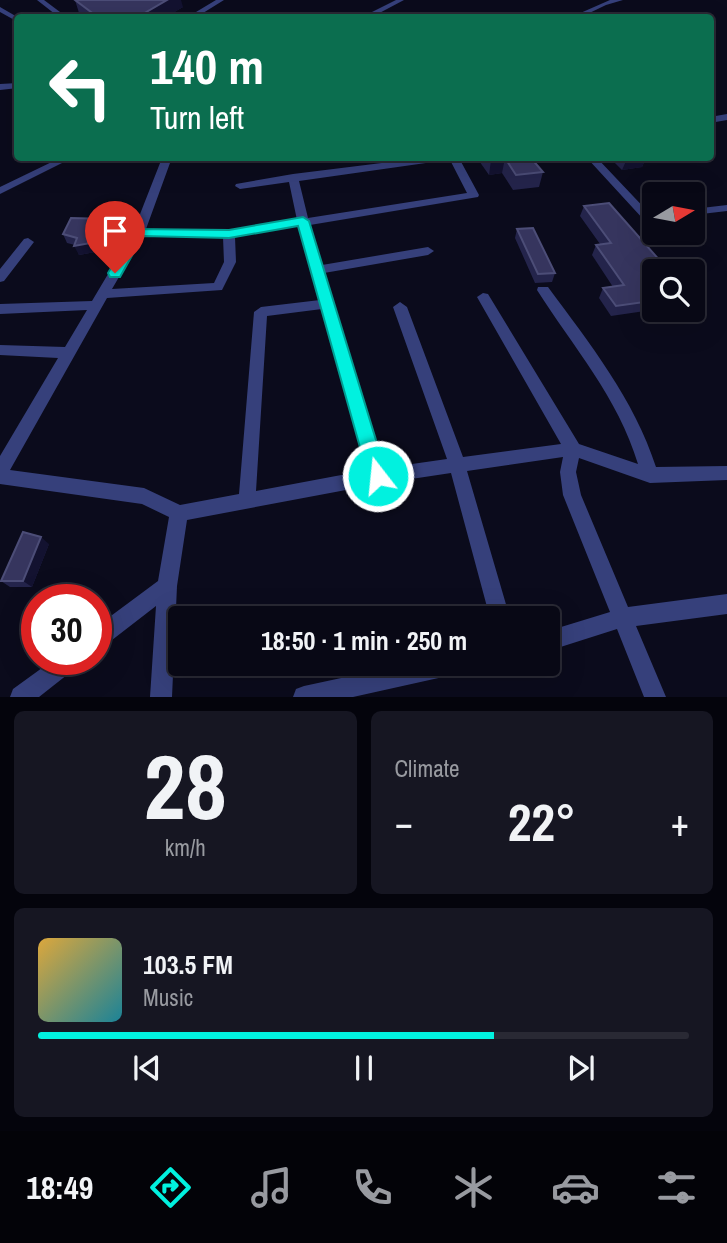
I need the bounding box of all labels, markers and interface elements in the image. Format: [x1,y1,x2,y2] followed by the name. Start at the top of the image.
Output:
[150,33,264,99] text: 140 m
[35,42,126,133] icon: left
[150,96,244,139] text: Turn left
[642,182,705,245] north arrow
[642,182,705,322] map controls
[85,201,145,273] pin
[96,212,134,250] icon: arrive
[642,259,705,322] button: search
[341,439,415,513] position arrow
[21,584,112,675] speed limit sign: 30
[261,623,467,658] text: 18:50 · 1 min · 250 m
[144,725,227,847] text: 28
[395,753,459,784] text: Climate
[508,787,576,857] text: 22°
[395,797,413,848] text: −
[671,797,689,848] text: +
[165,832,206,863] text: km/h
[143,947,233,982] text: 103.5 FM
[143,982,193,1013] text: Music
[128,1049,166,1087] icon: previous
[345,1049,383,1087] icon: pause
[562,1049,600,1087] icon: next
[146,1163,195,1212] icon: directions
[247,1163,296,1212] icon: music
[348,1163,397,1212] icon: phone
[449,1163,498,1212] icon: climate
[551,1163,600,1212] icon: car
[652,1163,701,1212] icon: filters
[26,1166,93,1209] text: 18:49

